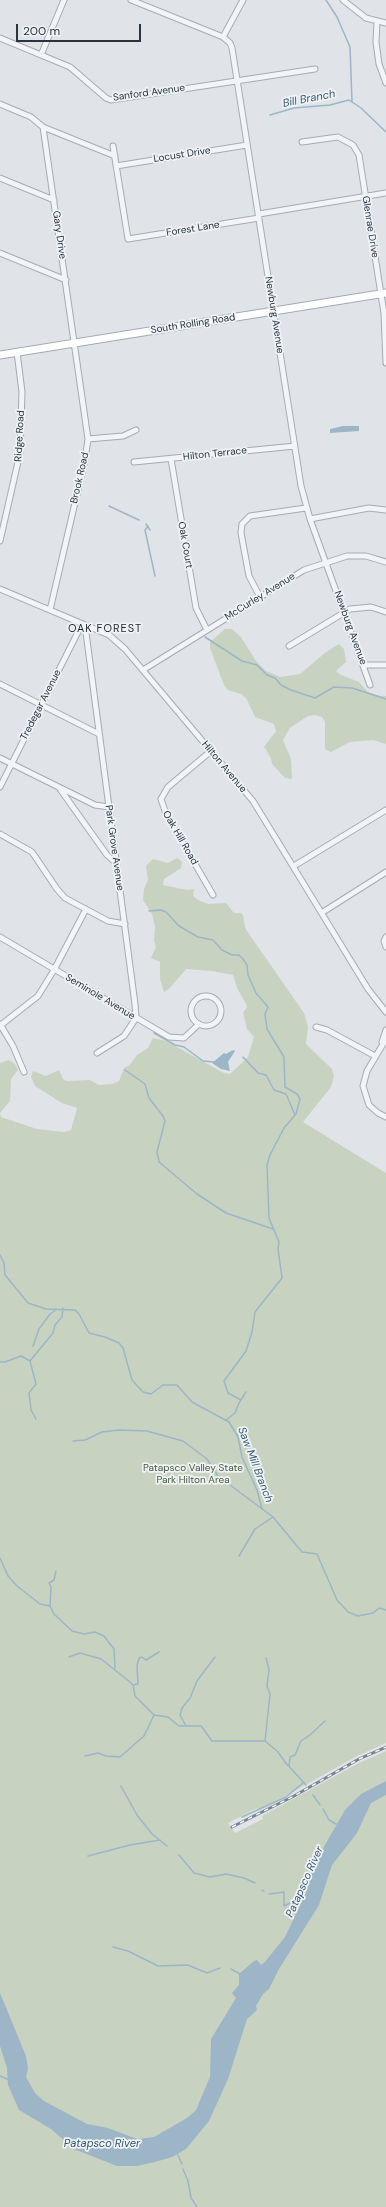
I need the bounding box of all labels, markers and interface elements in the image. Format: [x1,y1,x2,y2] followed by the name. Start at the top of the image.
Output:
[18,16,143,42] scale bar
[23,23,60,39] text: 200 m
[112,82,186,104] street label: Sanford Avenue
[282,87,336,111] water label: Bill Branch
[153,145,211,165] street label: Locust Drive
[359,195,381,259] street label: Glenrae Drive
[50,210,68,260] street label: Gary Drive
[166,219,220,239] street label: Forest Lane
[262,276,286,354] street label: Newburg Avenue
[150,311,236,337] street label: South Rolling Road
[13,410,27,462] street label: Ridge Road
[182,445,248,463] street label: Hilton Terrace
[68,451,92,505] street label: Brook Road
[175,521,195,569] street label: Oak Court
[223,571,297,623] street label: McCurley Avenue
[331,589,369,667] street label: Newburg Avenue
[68,622,142,636] district label: OAK FOREST
[18,668,64,742] street label: Tredegar Avenue
[199,739,249,795] street label: Hilton Avenue
[102,804,126,892] street label: Park Grove Avenue
[160,809,200,867] street label: Oak Hill Road
[63,972,137,1022] street label: Seminole Avenue
[235,1425,275,1505] water label: Saw Mill Branch
[143,1462,243,1486] park label: Patapsco Valley State Park Hilton Area
[283,1844,327,1920] water label: Patapsco River
[64,2137,140,2151] water label: Patapsco River

